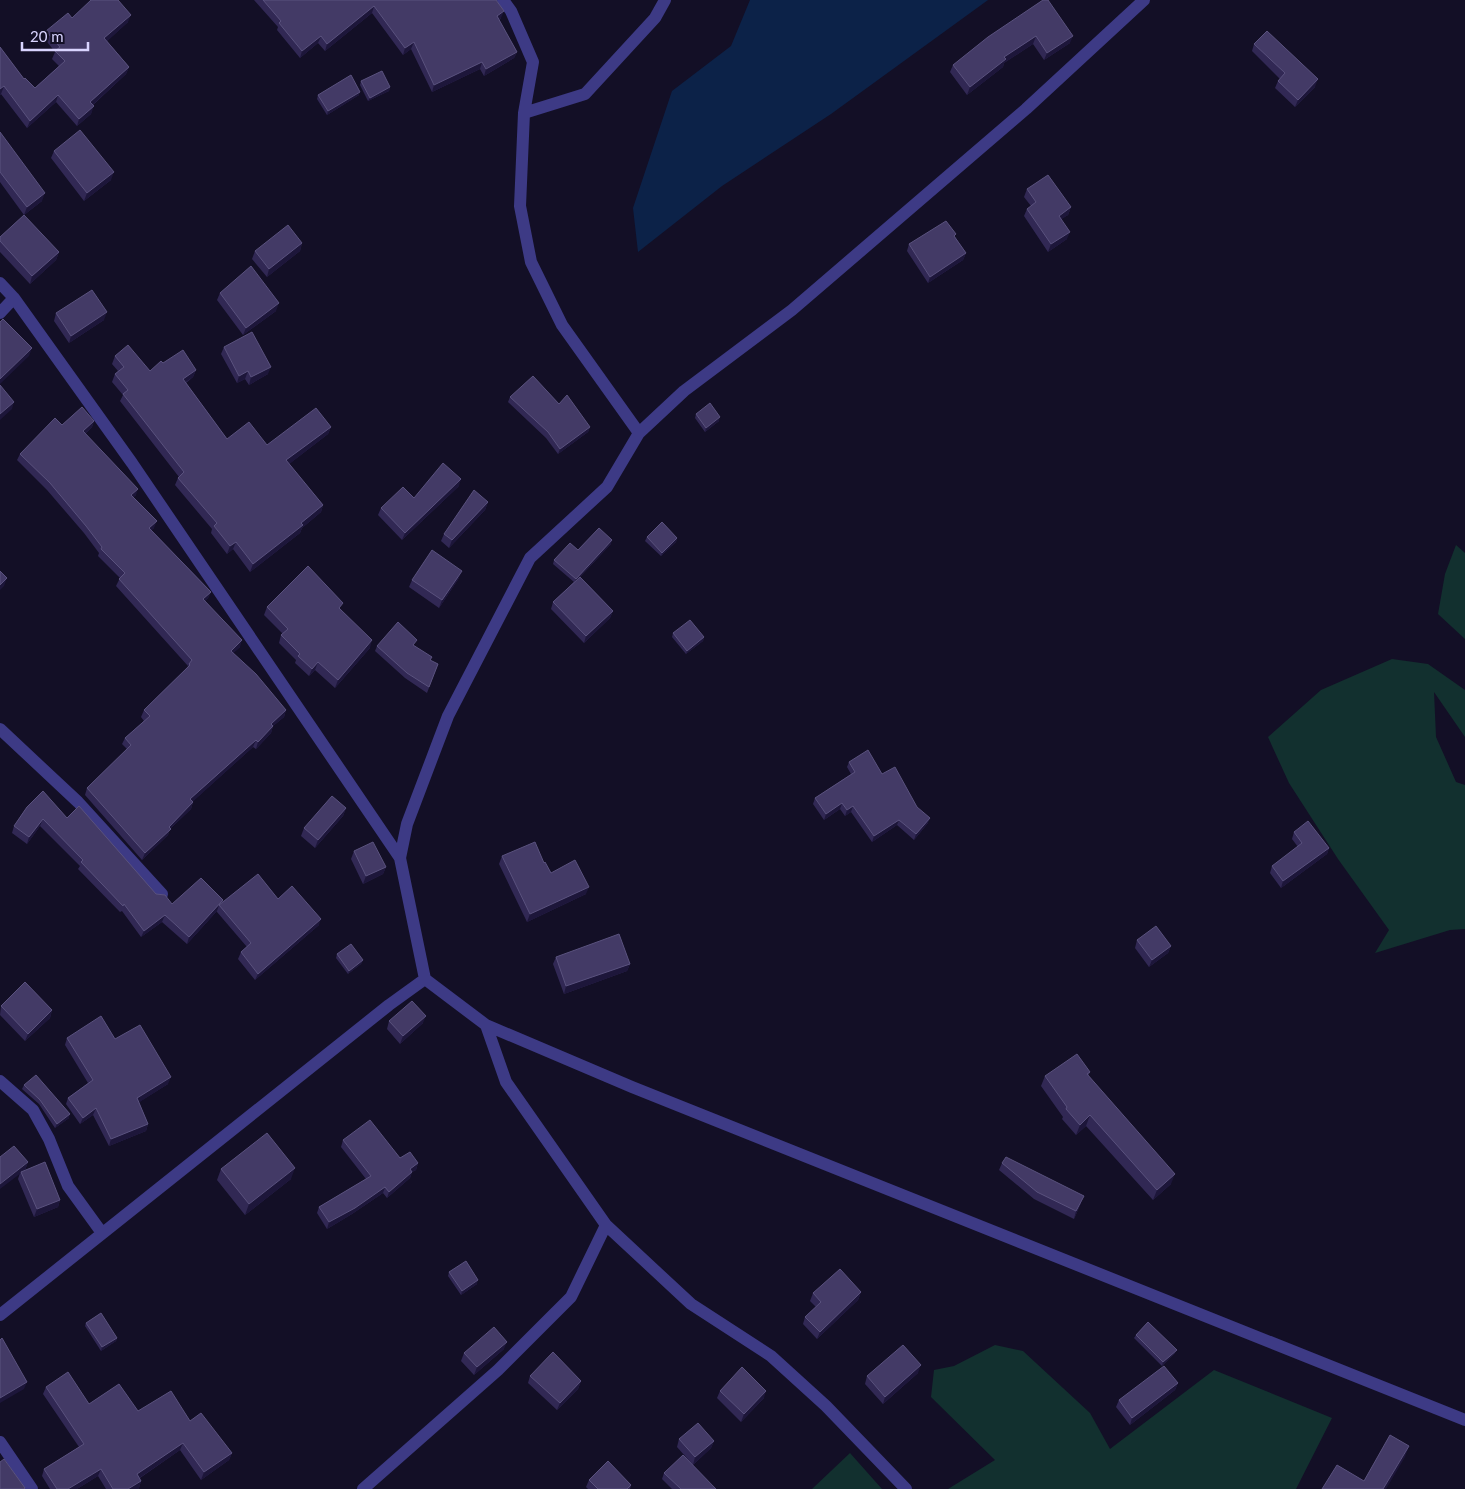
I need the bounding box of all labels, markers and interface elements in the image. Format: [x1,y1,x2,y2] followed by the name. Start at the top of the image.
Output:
[22,20,89,52] scale bar
[30,27,64,45] text: 20 m

